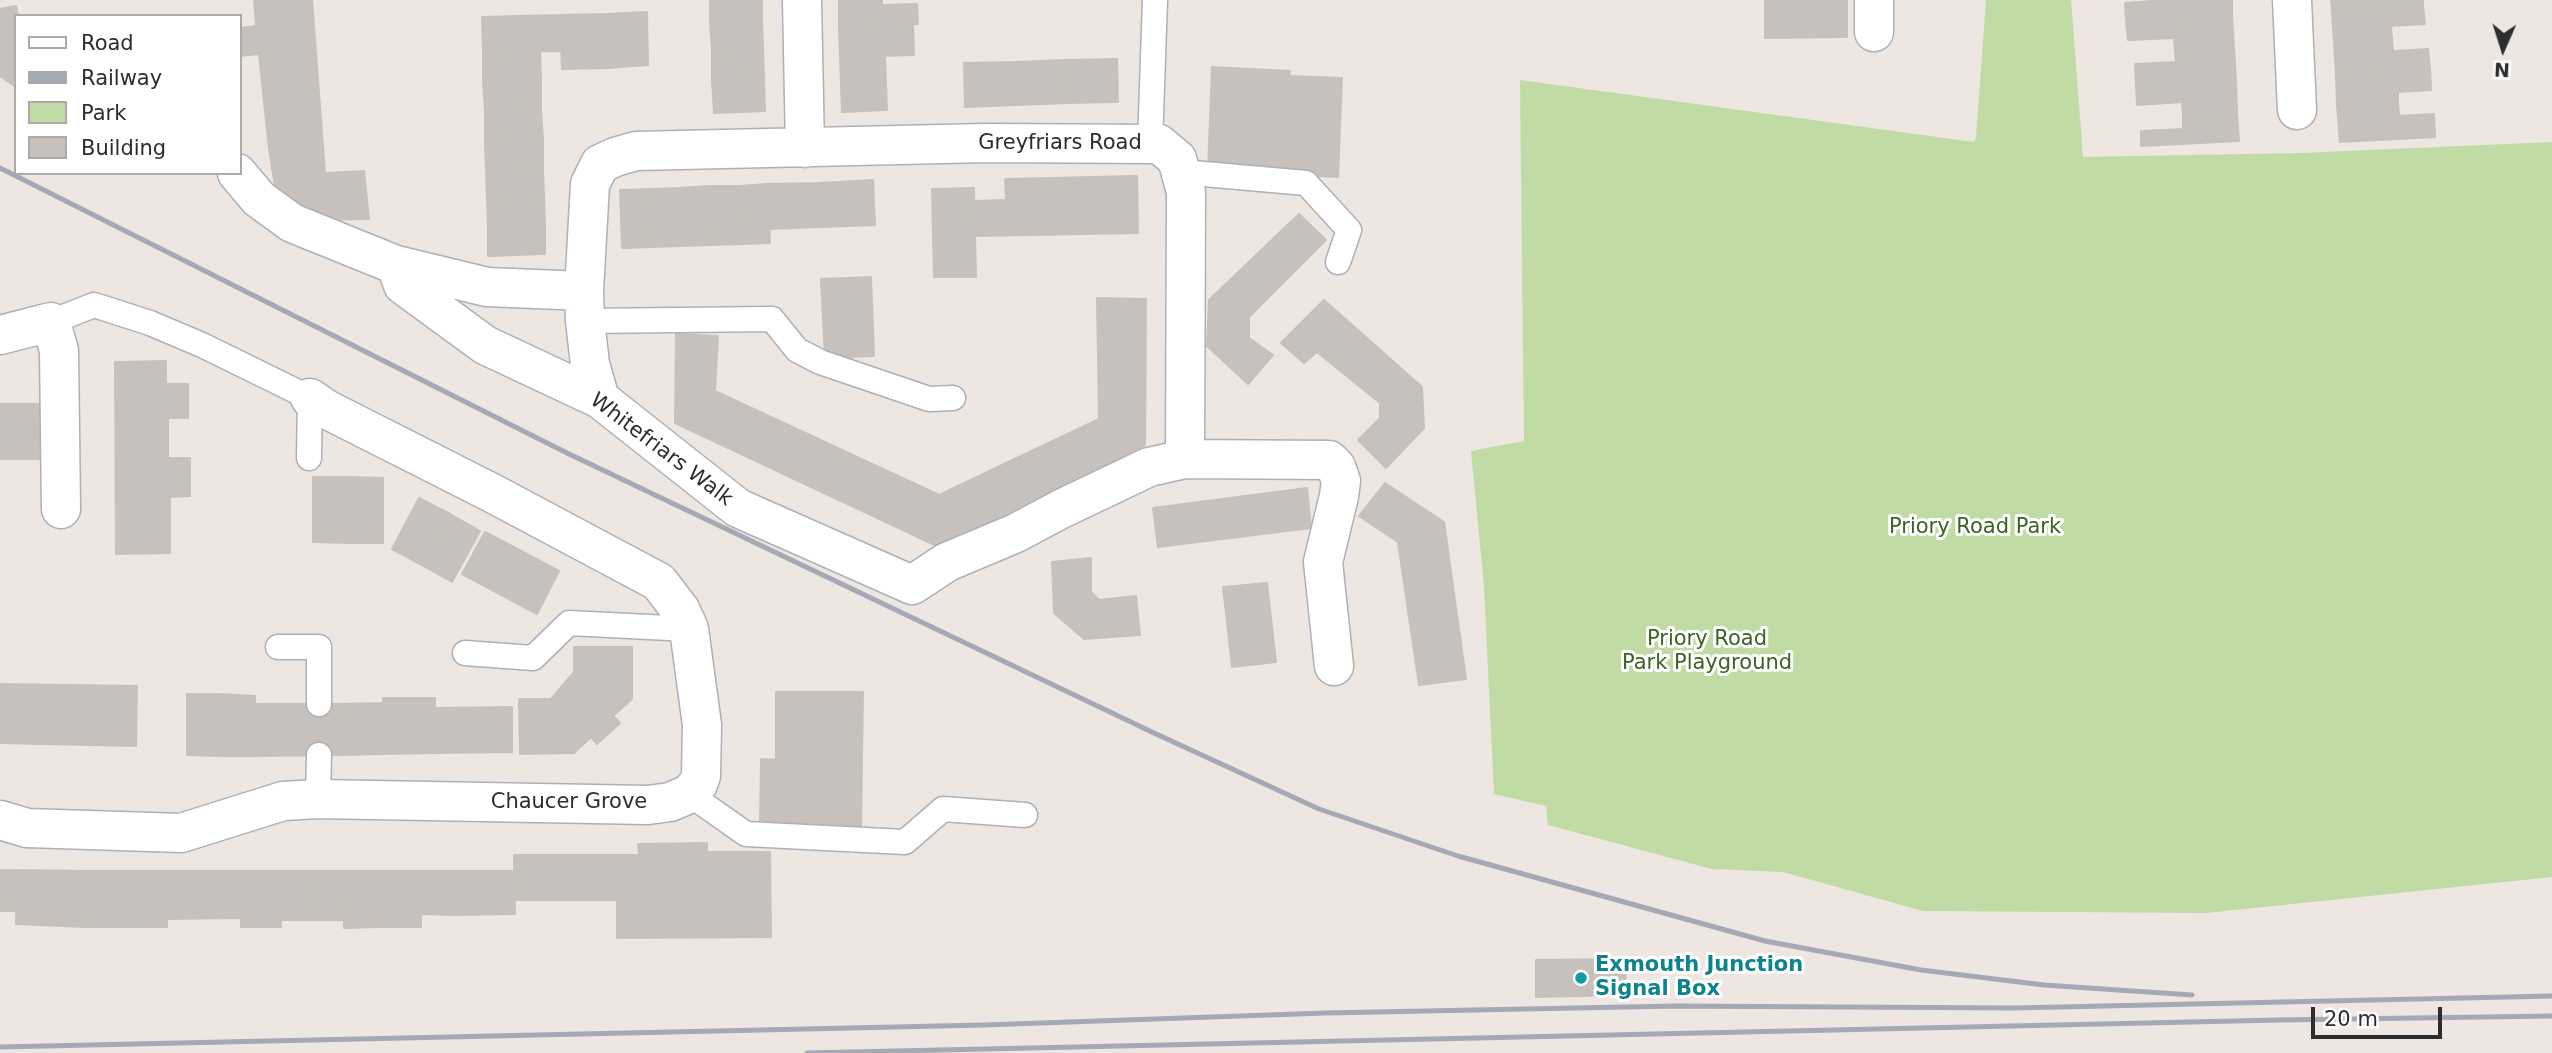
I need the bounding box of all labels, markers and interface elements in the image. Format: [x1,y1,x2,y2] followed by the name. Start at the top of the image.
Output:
[14,14,242,175] legend
[2468,14,2538,84] north arrow
[81,31,134,55] text: Road
[2493,59,2510,81] text: N
[81,66,162,90] text: Railway
[81,101,126,125] text: Park
[978,131,1142,157] street label: Greyfriars Road
[81,136,166,160] text: Building
[585,388,737,512] street label: Whitefriars Walk
[1889,515,2061,541] park label: Priory Road Park
[1622,627,1792,677] park label: Priory Road Park Playground
[491,790,647,816] street label: Chaucer Grove
[1595,953,1803,1003] place label: Exmouth Junction Signal Box
[1573,970,1589,986] marker: Exmouth Junction Signal Box
[2314,993,2445,1038] scale bar
[2324,1007,2378,1031] text: 20 m

